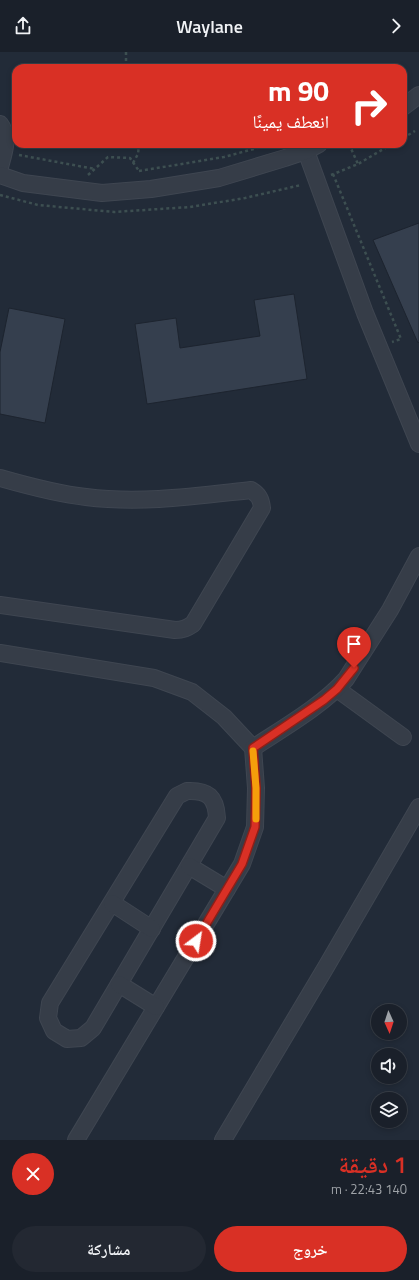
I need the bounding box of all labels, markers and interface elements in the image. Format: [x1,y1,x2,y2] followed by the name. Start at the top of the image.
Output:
[176,13,243,40] text: Waylane
[12,15,34,37] icon: share
[385,15,407,37] icon: forward
[268,69,329,112] text: 90 m
[343,80,395,132] icon: right
[252,108,329,135] text: انعطف يمينًا
[337,627,371,668] pin
[343,633,365,655] icon: arrive
[175,920,217,962] position arrow
[371,1004,407,1040] north arrow
[371,1004,407,1128] map controls
[371,1048,407,1084] button: sound
[371,1092,407,1128] button: layers
[338,1146,407,1182] text: 1 دقيقة
[12,1153,54,1195] button: close
[331,1179,407,1199] text: 140 m · 22:43
[12,1226,206,1272] button: مشاركة
[214,1226,407,1272] button: خروج

